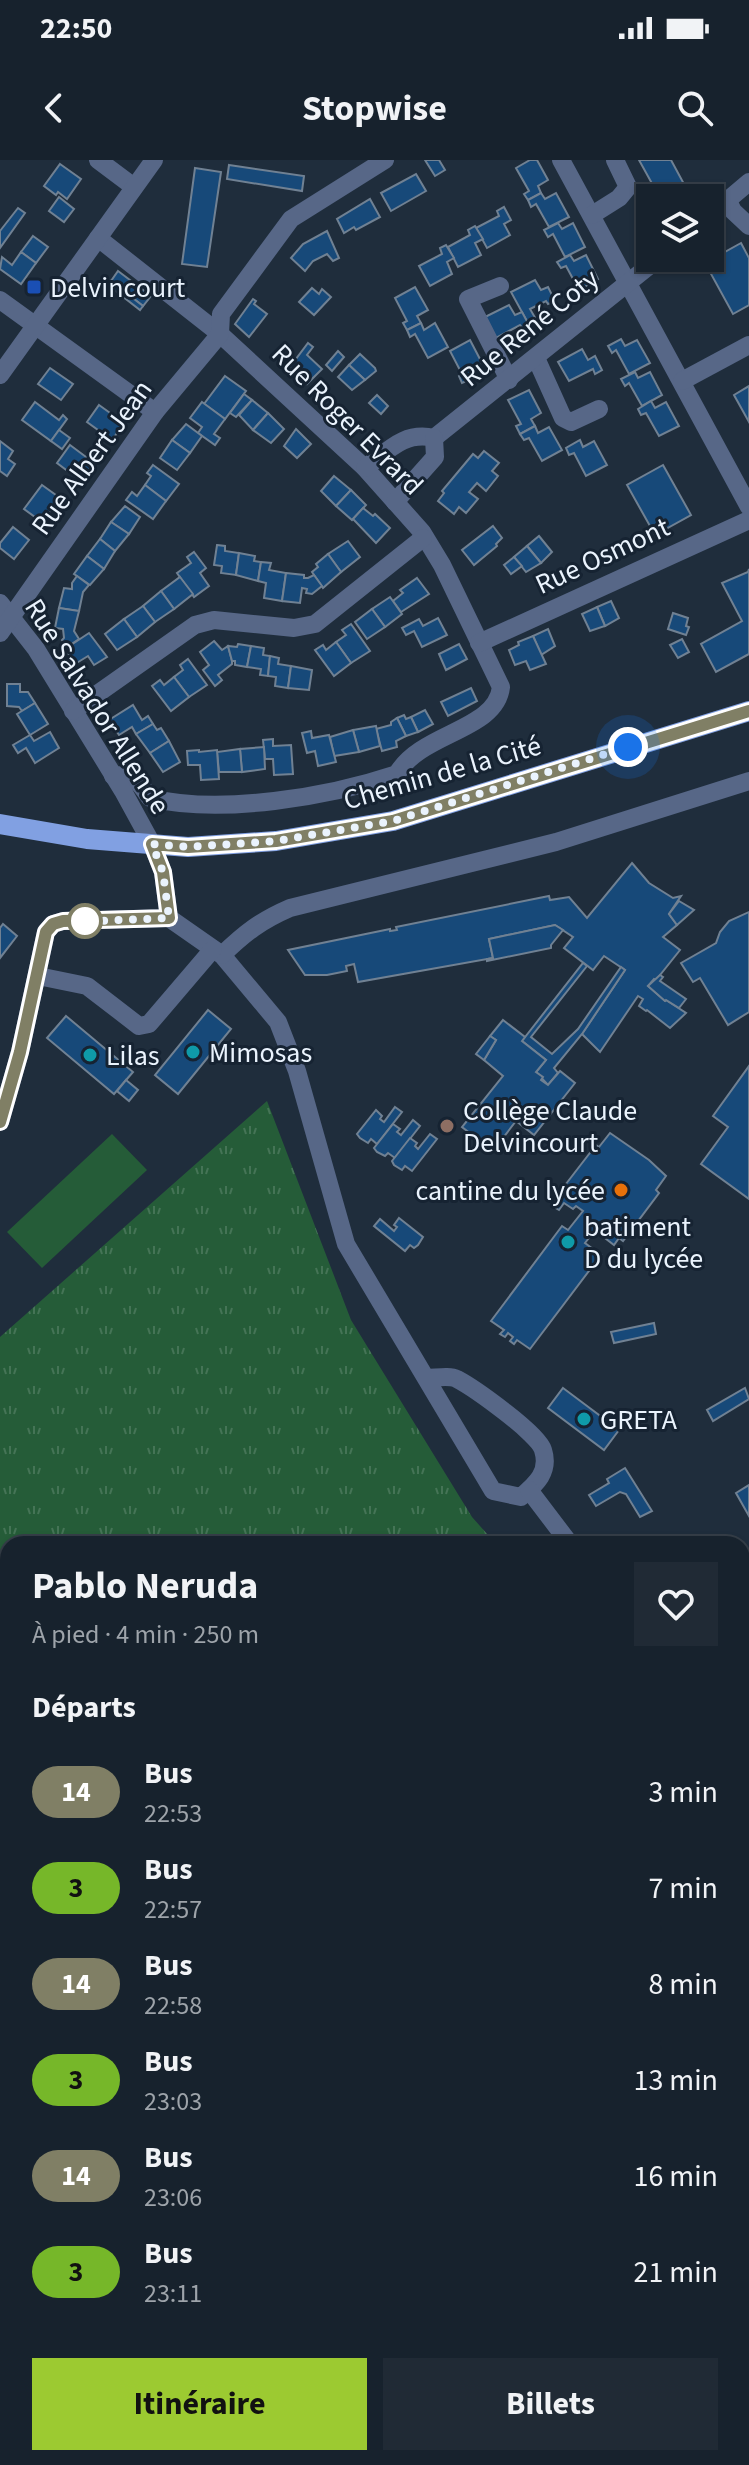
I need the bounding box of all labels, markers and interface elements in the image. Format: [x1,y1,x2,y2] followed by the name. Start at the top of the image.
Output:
[40,7,112,50] text: 22:50
[302,83,447,134] text: Stopwise
[32,86,76,130] icon: back
[673,86,717,130] icon: search
[636,184,724,272] map controls
[636,184,724,272] button: layers
[452,259,608,396] street label: Rue René Coty
[50,268,186,308] place label: Delvincourt
[25,278,43,296] marker: Delvincourt
[262,335,432,505] street label: Rue Roger Evrard
[22,372,162,544] street label: Rue Albert Jean
[529,507,677,604] street label: Rue Osmont
[15,591,180,822] street label: Rue Salvador Allende
[339,726,546,820] street label: Chemin de la Cité
[608,727,648,767] your location
[68,904,102,938] unlabelled marker
[209,1033,312,1073] place label: Mimosas
[106,1036,159,1076] place label: Lilas
[184,1043,202,1061] marker: Mimosas
[81,1046,99,1064] marker: Lilas
[463,1091,637,1163] place label: Collège Claude Delvincourt
[438,1117,456,1135] marker: Collège Claude Delvincourt
[415,1171,605,1211] place label: cantine du lycée
[612,1181,630,1199] marker: cantine du lycée
[584,1207,703,1279] place label: batiment D du lycée
[559,1233,577,1251] marker: batiment D du lycée
[600,1400,678,1440] place label: GRETA
[575,1410,593,1428] marker: GRETA
[32,1559,258,1613] text: Pablo Neruda
[634,1562,718,1646] button: heart
[32,1616,259,1653] text: À pied · 4 min · 250 m
[32,1686,136,1729] text: Départs
[144,1752,192,1795] text: Bus
[648,1771,718,1814] text: 3 min
[61,1772,91,1812] text: 14
[144,1795,202,1832] text: 22:53
[144,1848,192,1891] text: Bus
[648,1867,718,1910] text: 7 min
[69,1868,83,1908] text: 3
[144,1891,202,1928] text: 22:57
[144,1944,192,1987] text: Bus
[648,1963,718,2006] text: 8 min
[61,1964,91,2004] text: 14
[144,1987,202,2024] text: 22:58
[144,2040,192,2083] text: Bus
[634,2059,718,2102] text: 13 min
[69,2060,83,2100] text: 3
[144,2083,202,2120] text: 23:03
[144,2136,192,2179] text: Bus
[634,2155,718,2198] text: 16 min
[61,2156,91,2196] text: 14
[144,2179,202,2216] text: 23:06
[144,2232,192,2275] text: Bus
[634,2251,718,2294] text: 21 min
[69,2252,83,2292] text: 3
[144,2275,202,2312] text: 23:11
[32,2358,367,2450] button: Itinéraire
[383,2358,718,2450] button: Billets

